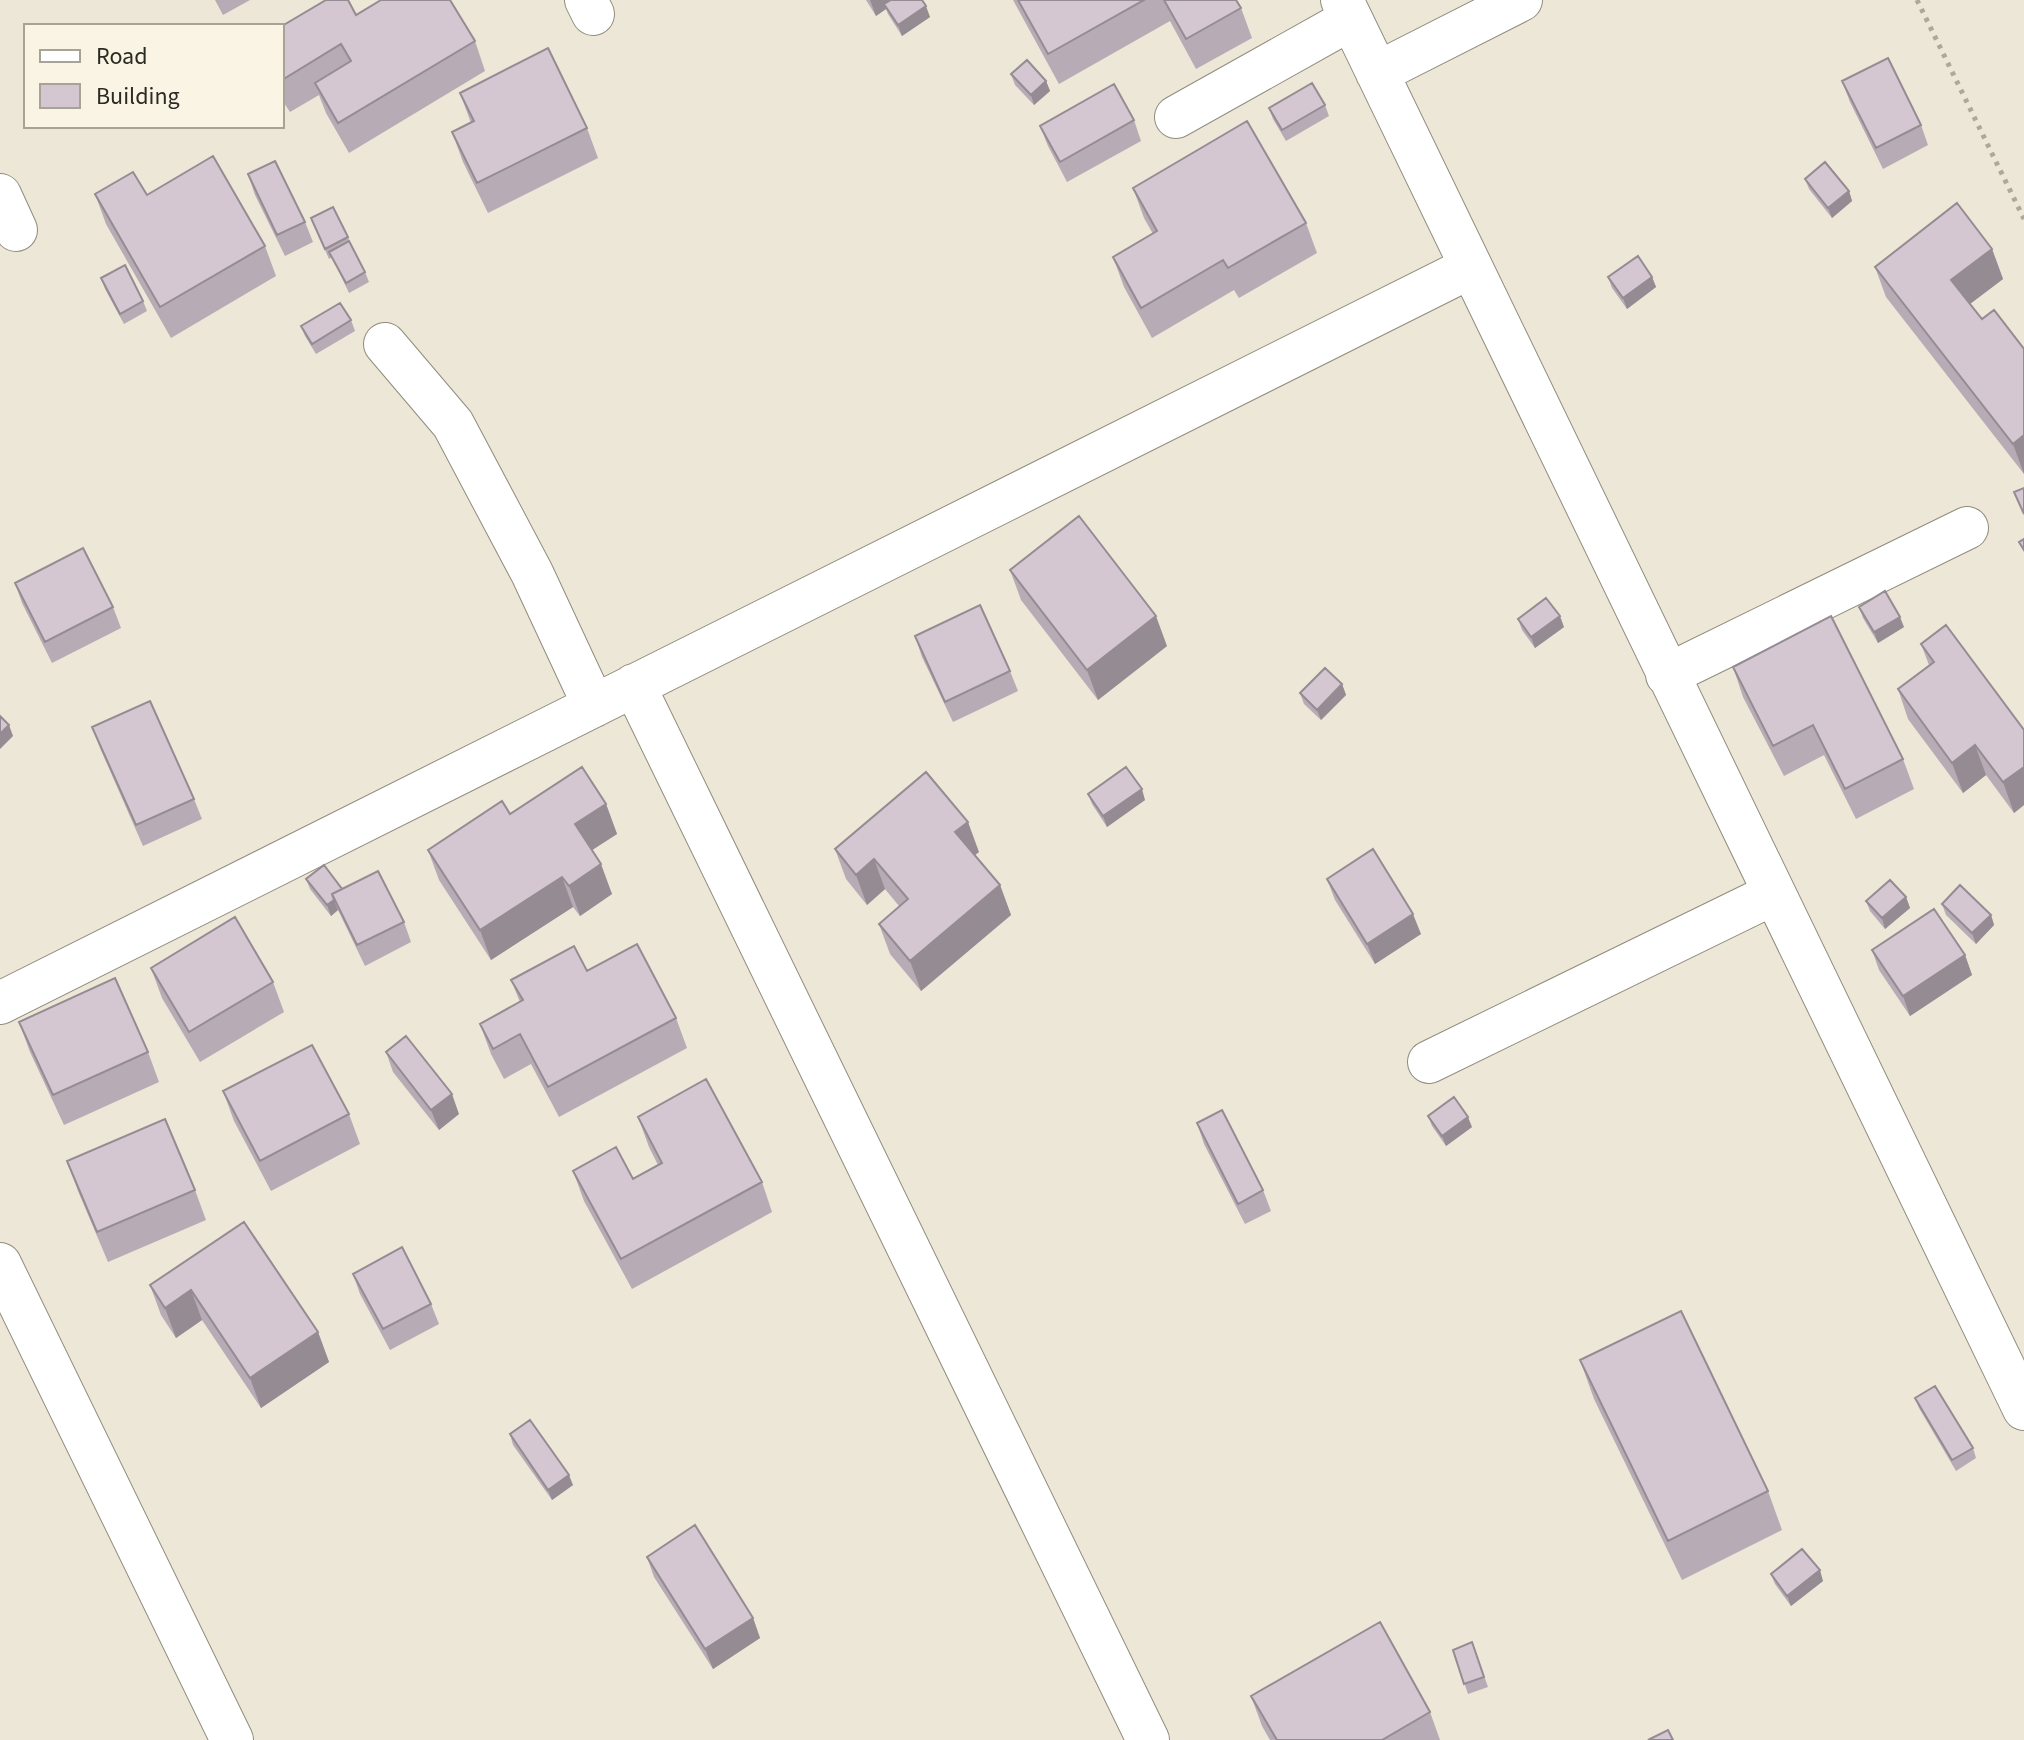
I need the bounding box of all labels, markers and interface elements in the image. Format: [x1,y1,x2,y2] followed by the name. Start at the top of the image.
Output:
[24,24,284,128] legend
[96,39,148,74] text: Road
[96,79,180,114] text: Building

